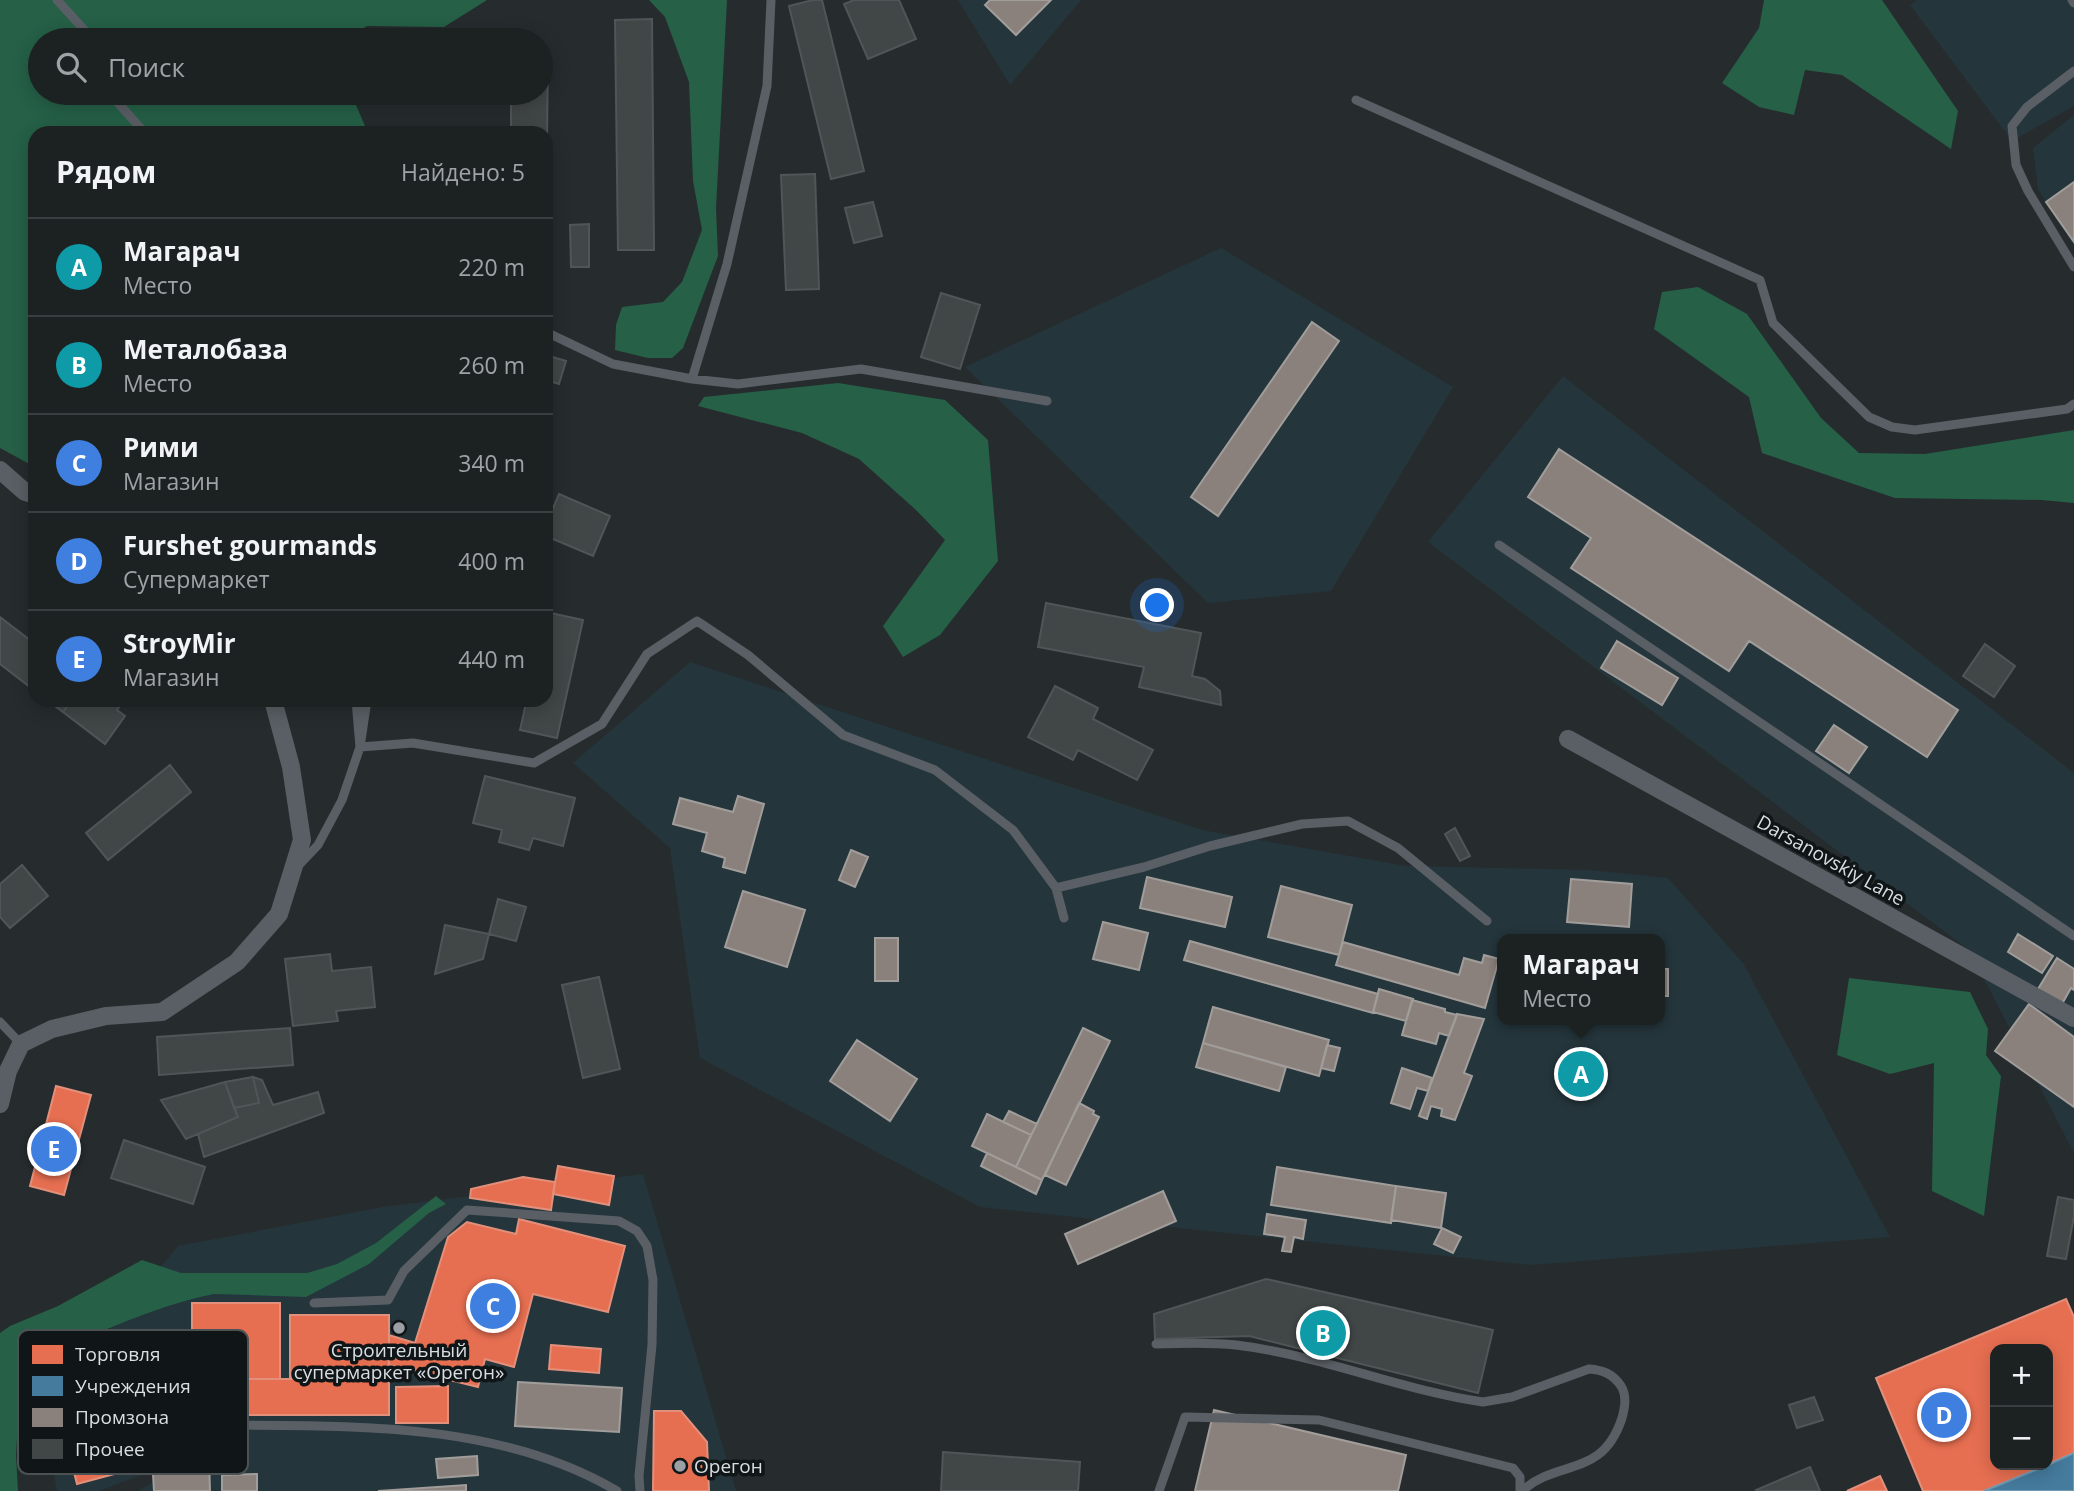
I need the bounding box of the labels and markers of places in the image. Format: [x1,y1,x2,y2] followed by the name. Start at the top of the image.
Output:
[1558,1048,1604,1100] pin: A
[31,1123,77,1175] pin: E
[470,1280,516,1332] pin: C
[1300,1307,1346,1359] pin: B
[391,1320,407,1336] marker: Строительный супермаркет «Орегон»
[294,1337,504,1385] place label: Строительный супермаркет «Орегон»
[1921,1389,1967,1441] pin: D
[694,1453,763,1479] place label: Орегон
[672,1458,688,1474] marker: Орегон

